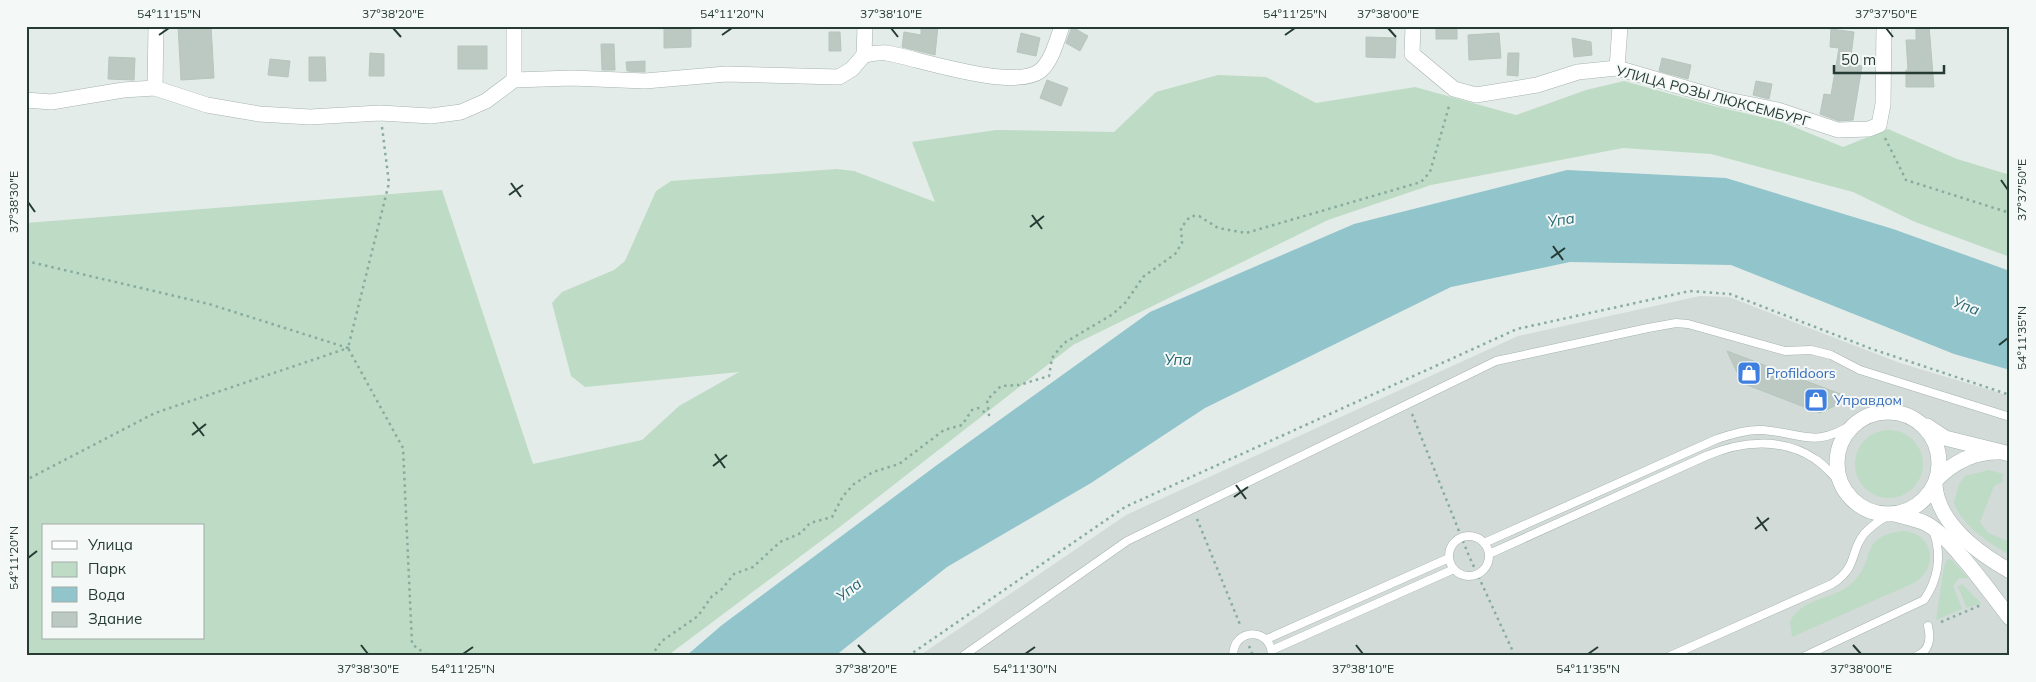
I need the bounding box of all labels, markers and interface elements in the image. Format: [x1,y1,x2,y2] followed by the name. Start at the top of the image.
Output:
[137,6,201,21] text: 54°11'15"N
[362,6,424,21] text: 37°38'20"E
[700,6,764,21] text: 54°11'20"N
[860,6,922,21] text: 37°38'10"E
[1263,6,1327,21] text: 54°11'25"N
[1357,6,1419,21] text: 37°38'00"E
[1855,6,1917,21] text: 37°37'50"E
[1834,42,1944,74] scale bar
[1841,50,1876,69] text: 50 m
[1613,61,1812,131] street label: УЛИЦА РОЗЫ ЛЮКСЕМБУРГ
[2014,159,2029,221] text: 37°37'50"E
[6,171,21,233] text: 37°38'30"E
[1546,208,1576,231] water label: Упа
[1950,292,1982,319] water label: Упа
[2014,306,2029,370] text: 54°11'35"N
[1164,350,1192,369] water label: Упа
[1736,360,1762,386] shop icon: Profildoors
[1766,364,1836,382] place label: Profildoors
[1803,387,1829,413] shop icon: Управдом
[1833,391,1902,409] place label: Управдом
[42,524,205,640] legend
[6,526,21,590] text: 54°11'20"N
[87,535,133,554] text: Улица
[88,559,127,578] text: Парк
[832,574,865,605] water label: Упа
[88,585,125,604] text: Вода
[88,609,142,628] text: Здание
[337,661,399,676] text: 37°38'30"E
[431,661,495,676] text: 54°11'25"N
[835,661,897,676] text: 37°38'20"E
[993,661,1057,676] text: 54°11'30"N
[1332,661,1394,676] text: 37°38'10"E
[1556,661,1620,676] text: 54°11'35"N
[1830,661,1892,676] text: 37°38'00"E

